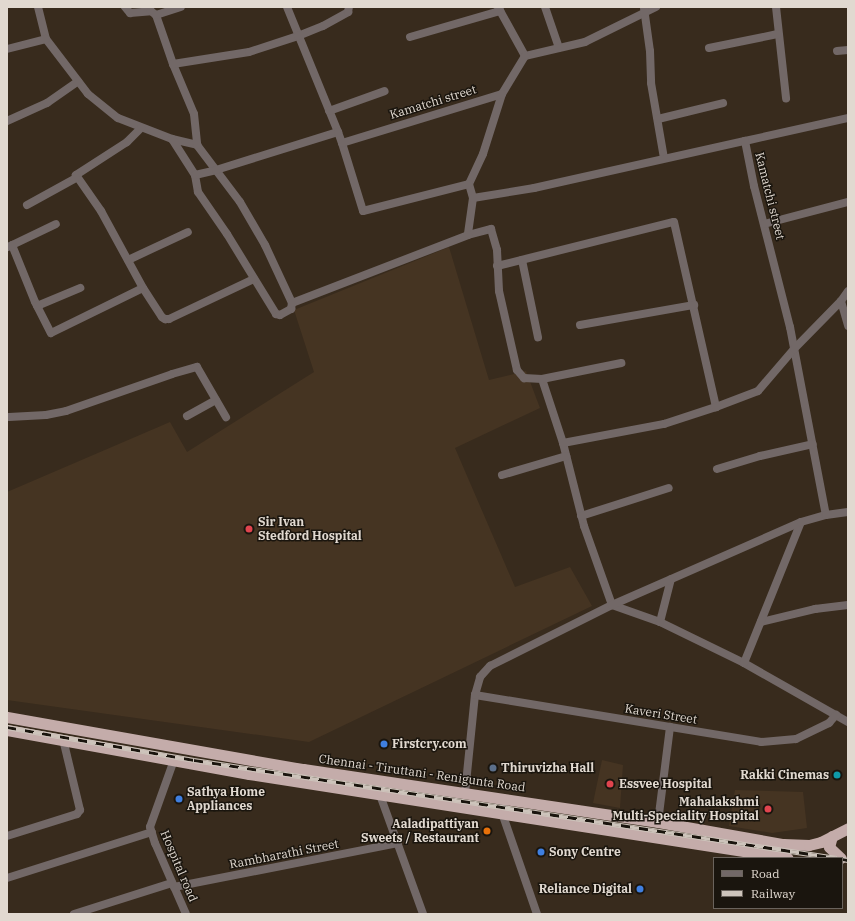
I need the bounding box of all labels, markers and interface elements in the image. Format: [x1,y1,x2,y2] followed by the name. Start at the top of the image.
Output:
[388,82,478,122] street label: Kamatchi street
[752,151,788,241] street label: Kamatchi street
[258,515,362,543] place label: Sir Ivan Stedford Hospital
[243,523,255,535] marker: Sir Ivan Stedford Hospital
[624,701,698,727] street label: Kaveri Street
[392,737,467,751] place label: Firstcry.com
[379,739,389,749] marker: Firstcry.com
[318,751,526,795] street label: Chennai - Tiruttani - Renigunta Road
[501,761,594,775] place label: Thiruvizha Hall
[488,763,498,773] marker: Thiruvizha Hall
[740,768,829,782] place label: Rakki Cinemas
[832,770,842,780] marker: Rakki Cinemas
[619,777,712,791] place label: Essvee Hospital
[604,778,616,790] marker: Essvee Hospital
[187,785,265,813] place label: Sathya Home Appliances
[174,794,184,804] marker: Sathya Home Appliances
[612,795,759,823] place label: Mahalakshmi Multi-Speciality Hospital
[762,803,774,815] marker: Mahalakshmi Multi-Speciality Hospital
[361,817,479,845] place label: Aaladipattiyan Sweets / Restaurant
[482,826,492,836] marker: Aaladipattiyan Sweets / Restaurant
[157,828,201,904] street label: Hospital road
[228,836,340,872] street label: Rambharathi Street
[549,845,621,859] place label: Sony Centre
[536,847,546,857] marker: Sony Centre
[713,857,843,909] legend
[751,866,780,881] text: Road
[539,882,632,896] place label: Reliance Digital
[635,884,645,894] marker: Reliance Digital
[751,886,795,901] text: Railway

